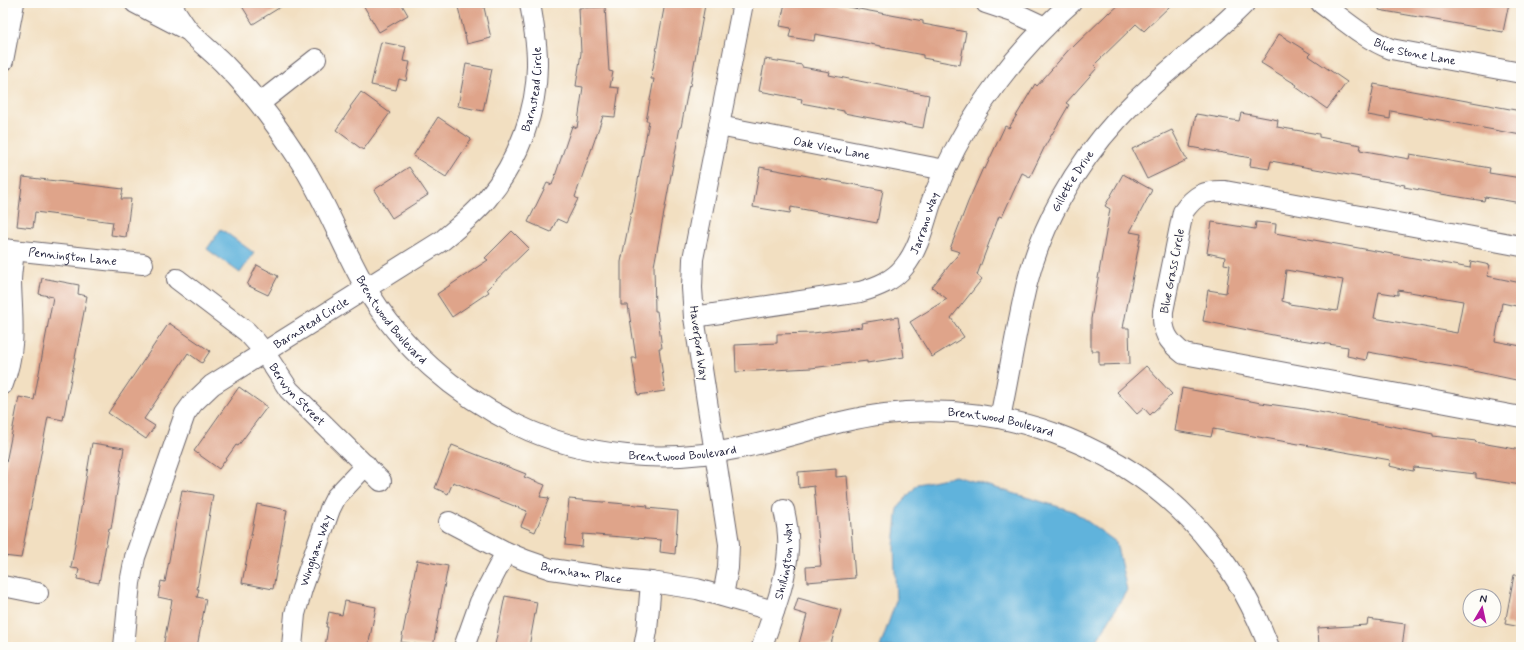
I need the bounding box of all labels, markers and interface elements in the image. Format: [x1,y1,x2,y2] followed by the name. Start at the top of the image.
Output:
[1370,35,1457,70] street label: Blue Stone Lane
[518,46,546,134] street label: Barnstead Circle
[792,134,872,164] street label: Oak View Lane
[1048,147,1099,215] street label: Gillette Drive
[907,190,943,257] street label: Jarrano Way
[1157,227,1189,315] street label: Blue Grass Circle
[27,245,118,270] street label: Pennington Lane
[352,273,430,368] street label: Brentwood Boulevard
[271,294,352,353] street label: Barnstead Circle
[684,305,711,382] street label: Haverford Way
[265,360,328,430] street label: Berwyn Street
[947,405,1056,442] street label: Brentwood Boulevard
[628,442,738,466] street label: Brentwood Boulevard
[297,513,336,589] street label: Wingham Way
[771,522,797,602] street label: Shillington Way
[538,559,623,588] street label: Burnham Place
[1462,588,1502,628] north arrow
[1479,592,1488,607] text: N

